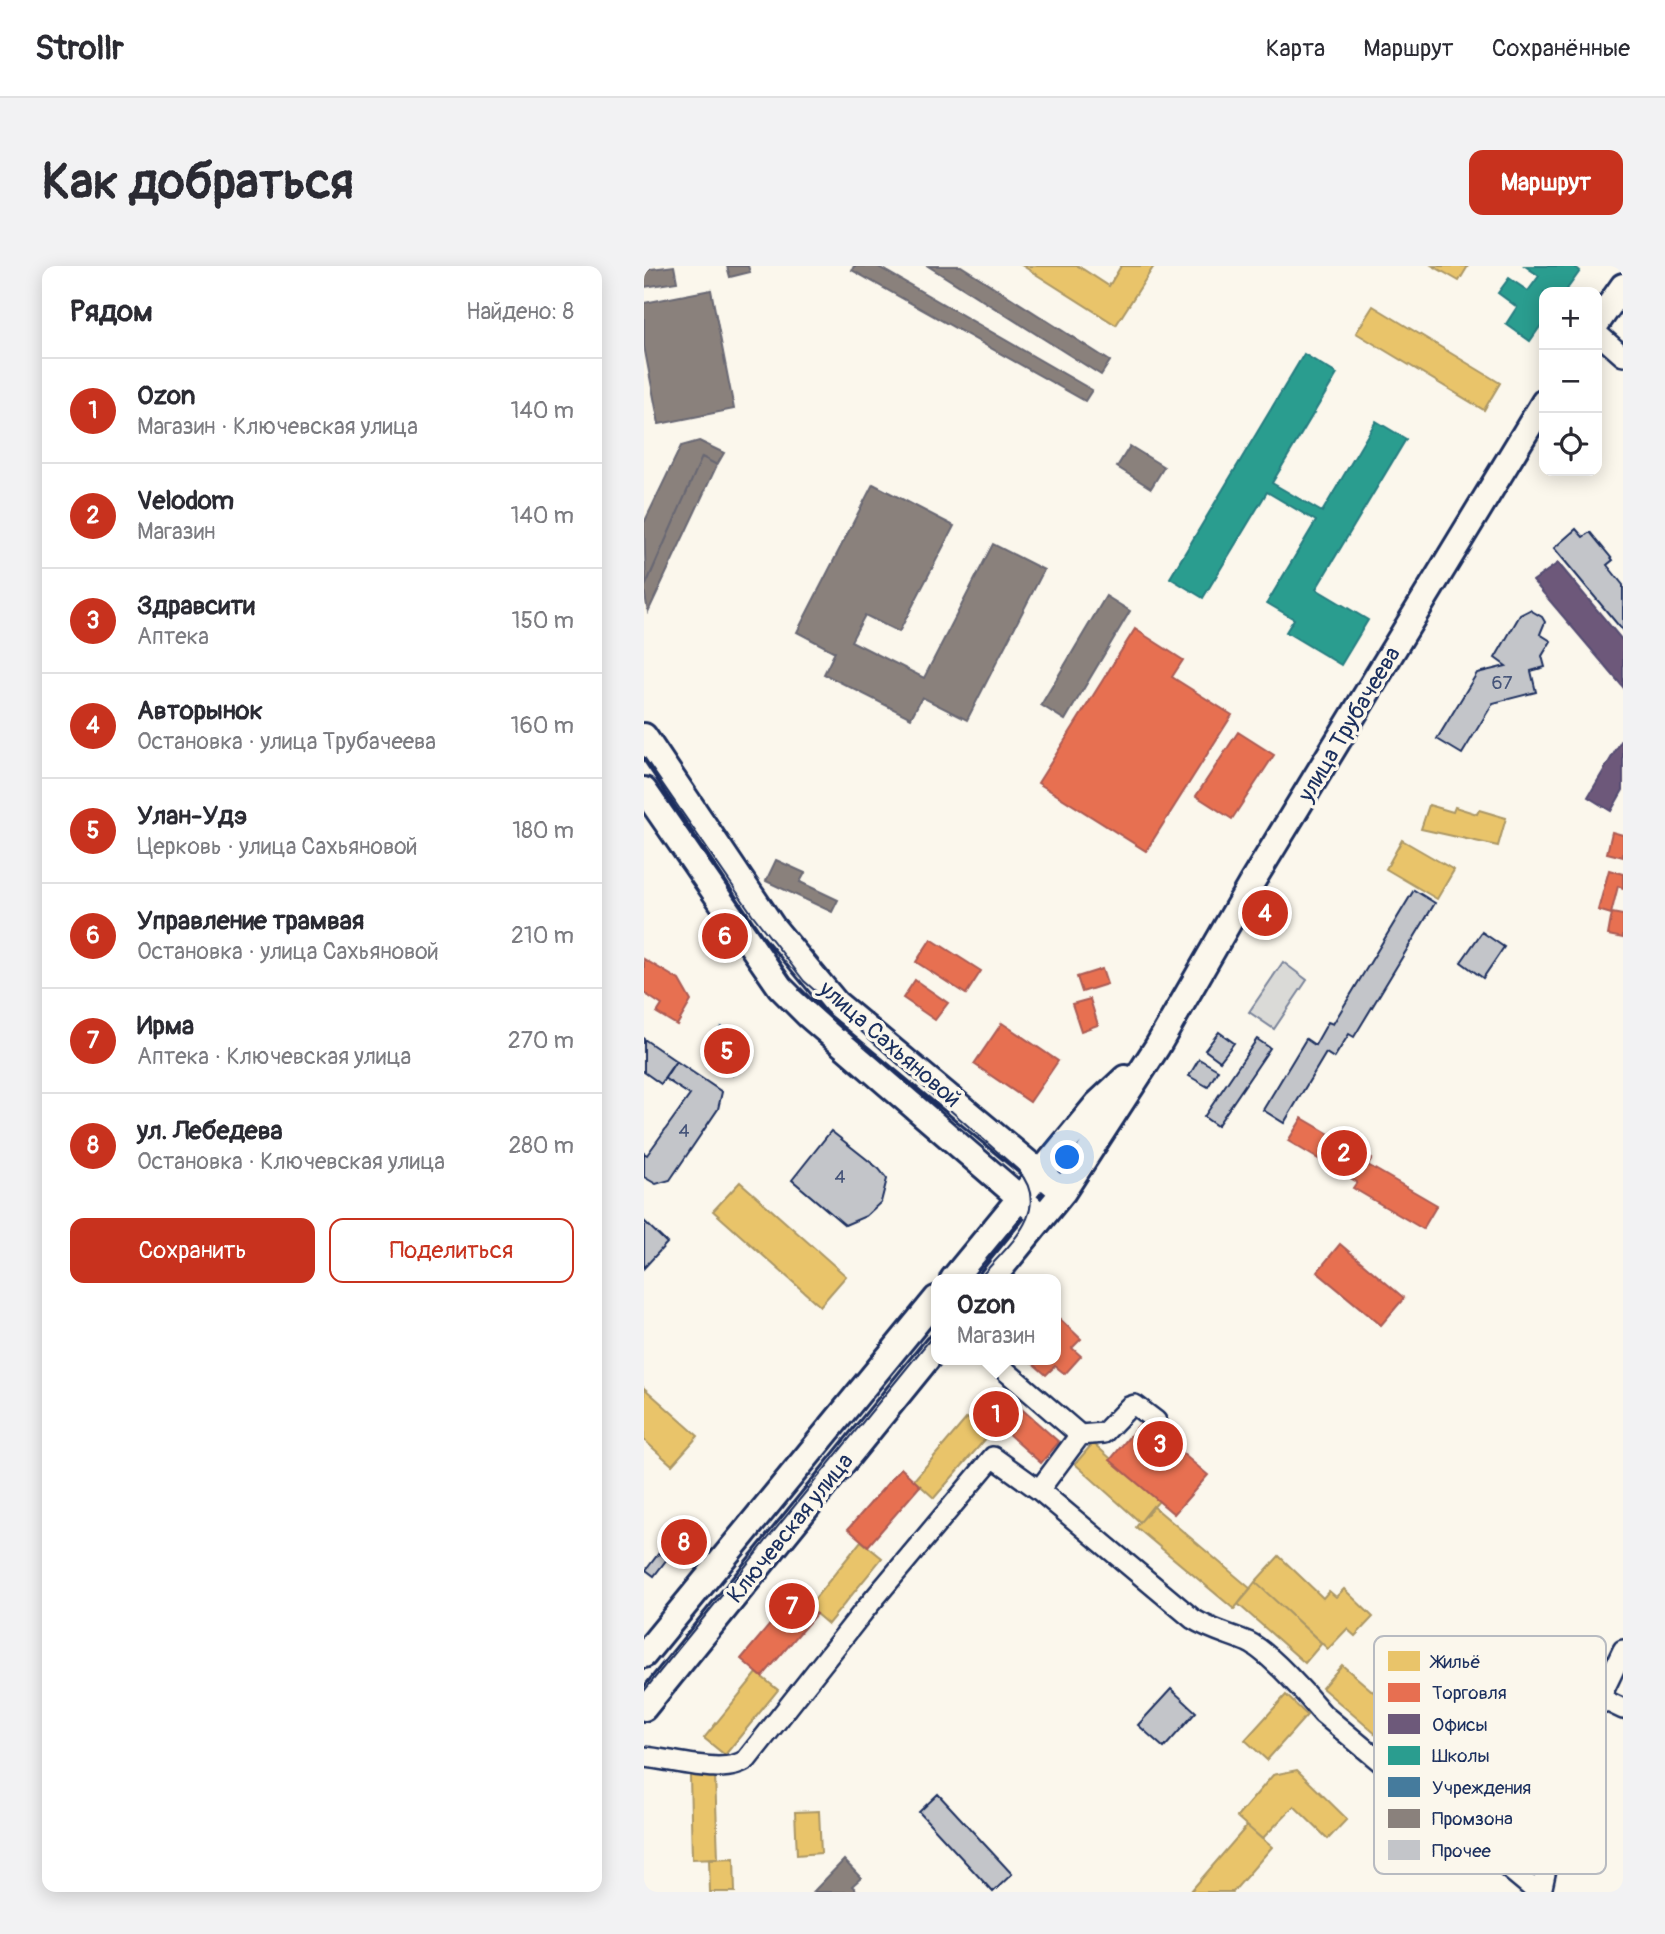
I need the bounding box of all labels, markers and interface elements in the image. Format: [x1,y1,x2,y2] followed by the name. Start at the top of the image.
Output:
[35,28,124,69] text: Strollr
[1266,34,1325,63] text: Карта
[1363,34,1454,63] text: Маршрут
[1492,34,1630,63] text: Сохранённые
[1469,150,1623,215] button: Маршрут
[42,152,354,213] text: Как добраться
[1539,287,1602,476] map controls
[1539,287,1602,350] button: +
[70,293,153,330] text: Рядом
[466,297,574,326] text: Найдено: 8
[1539,350,1602,413] button: −
[137,380,195,412] text: Ozon
[89,396,98,425] text: 1
[511,396,574,425] text: 140 m
[137,412,418,441] text: Магазин · Ключевская улица
[1539,413,1602,476] button: locate
[137,485,234,517] text: Velodom
[87,501,99,530] text: 2
[511,501,574,530] text: 140 m
[137,517,216,546] text: Магазин
[137,590,255,622] text: Здравсити
[87,606,99,635] text: 3
[511,606,574,635] text: 150 m
[137,622,209,651] text: Аптека
[1291,641,1407,808] street label: улица Трубачеева
[1492,671,1512,695] house number: 67
[137,695,263,727] text: Авторынок
[86,711,100,740] text: 4
[510,711,574,740] text: 160 m
[137,727,436,756] text: Остановка · улица Трубачеева
[137,800,248,832] text: Улан-Удэ
[87,816,99,845] text: 5
[512,816,574,845] text: 180 m
[137,832,418,861] text: Церковь · улица Сахьяновой
[1242,887,1288,939] pin: 4
[137,905,364,937] text: Управление трамвая
[702,910,748,962] pin: 6
[86,921,100,950] text: 6
[511,921,574,950] text: 210 m
[137,937,439,966] text: Остановка · улица Сахьяновой
[812,974,967,1114] street label: улица Сахьяновой
[137,1010,194,1042] text: Ирма
[704,1025,750,1077] pin: 5
[87,1026,99,1055] text: 7
[508,1026,574,1055] text: 270 m
[137,1042,411,1071] text: Аптека · Ключевская улица
[137,1115,283,1147] text: ул. Лебедева
[678,1119,690,1143] house number: 4
[1321,1127,1367,1179] pin: 2
[87,1131,99,1160] text: 8
[508,1131,574,1160] text: 280 m
[1050,1140,1084,1174] your location
[137,1147,445,1176] text: Остановка · Ключевская улица
[834,1165,846,1189] house number: 4
[70,1218,315,1283] button: Сохранить
[329,1218,574,1283] button: Поделиться
[931,1274,1061,1365] popup
[957,1289,1015,1321] text: Ozon
[957,1321,1035,1350] text: Магазин
[973,1388,1019,1440] pin: 1
[1137,1418,1183,1470] pin: 3
[721,1447,859,1609] street label: Ключевская улица
[661,1516,707,1568] pin: 8
[769,1580,815,1632] pin: 7
[1374,1636,1606,1874] legend
[1429,1650,1481,1674] text: Жильё
[1432,1681,1507,1705] text: Торговля
[1432,1713,1488,1737] text: Офисы
[1432,1744,1490,1768] text: Школы
[1432,1776,1531,1800] text: Учреждения
[1432,1807,1513,1831] text: Промзона
[1432,1839,1492,1863] text: Прочее

